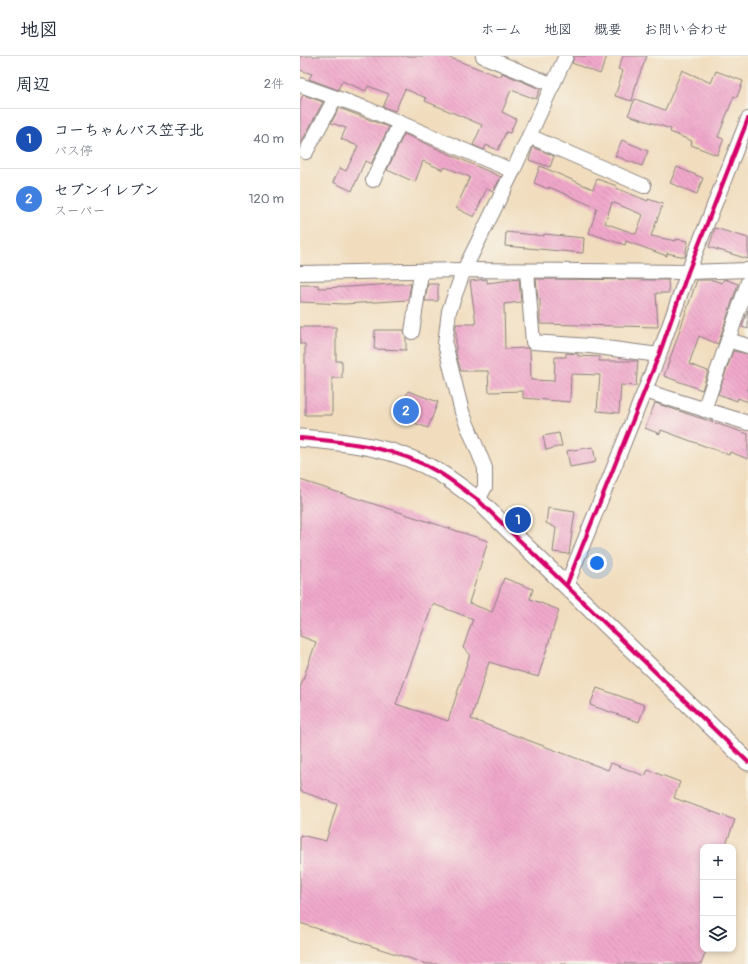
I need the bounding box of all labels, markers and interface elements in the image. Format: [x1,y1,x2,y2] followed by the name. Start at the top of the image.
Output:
[20,18,58,42] text: 地図
[481,21,522,38] text: ホーム
[544,21,572,38] text: 地図
[594,21,622,38] text: 概要
[644,21,728,38] text: お問い合わせ
[16,74,50,95] text: 周辺
[264,76,284,92] text: 2件
[54,121,204,140] text: コーちゃんバス笠子北
[26,131,32,147] text: 1
[253,131,284,147] text: 40 m
[54,143,93,159] text: バス停
[54,181,159,200] text: セブンイレブン
[25,191,33,207] text: 2
[248,191,284,207] text: 120 m
[54,203,105,219] text: スーパー
[393,396,419,426] pin: 2
[505,505,531,535] pin: 1
[587,553,607,573] your location
[700,844,736,952] map controls
[700,844,736,880] button: +
[700,880,736,916] button: −
[700,916,736,952] button: layers

